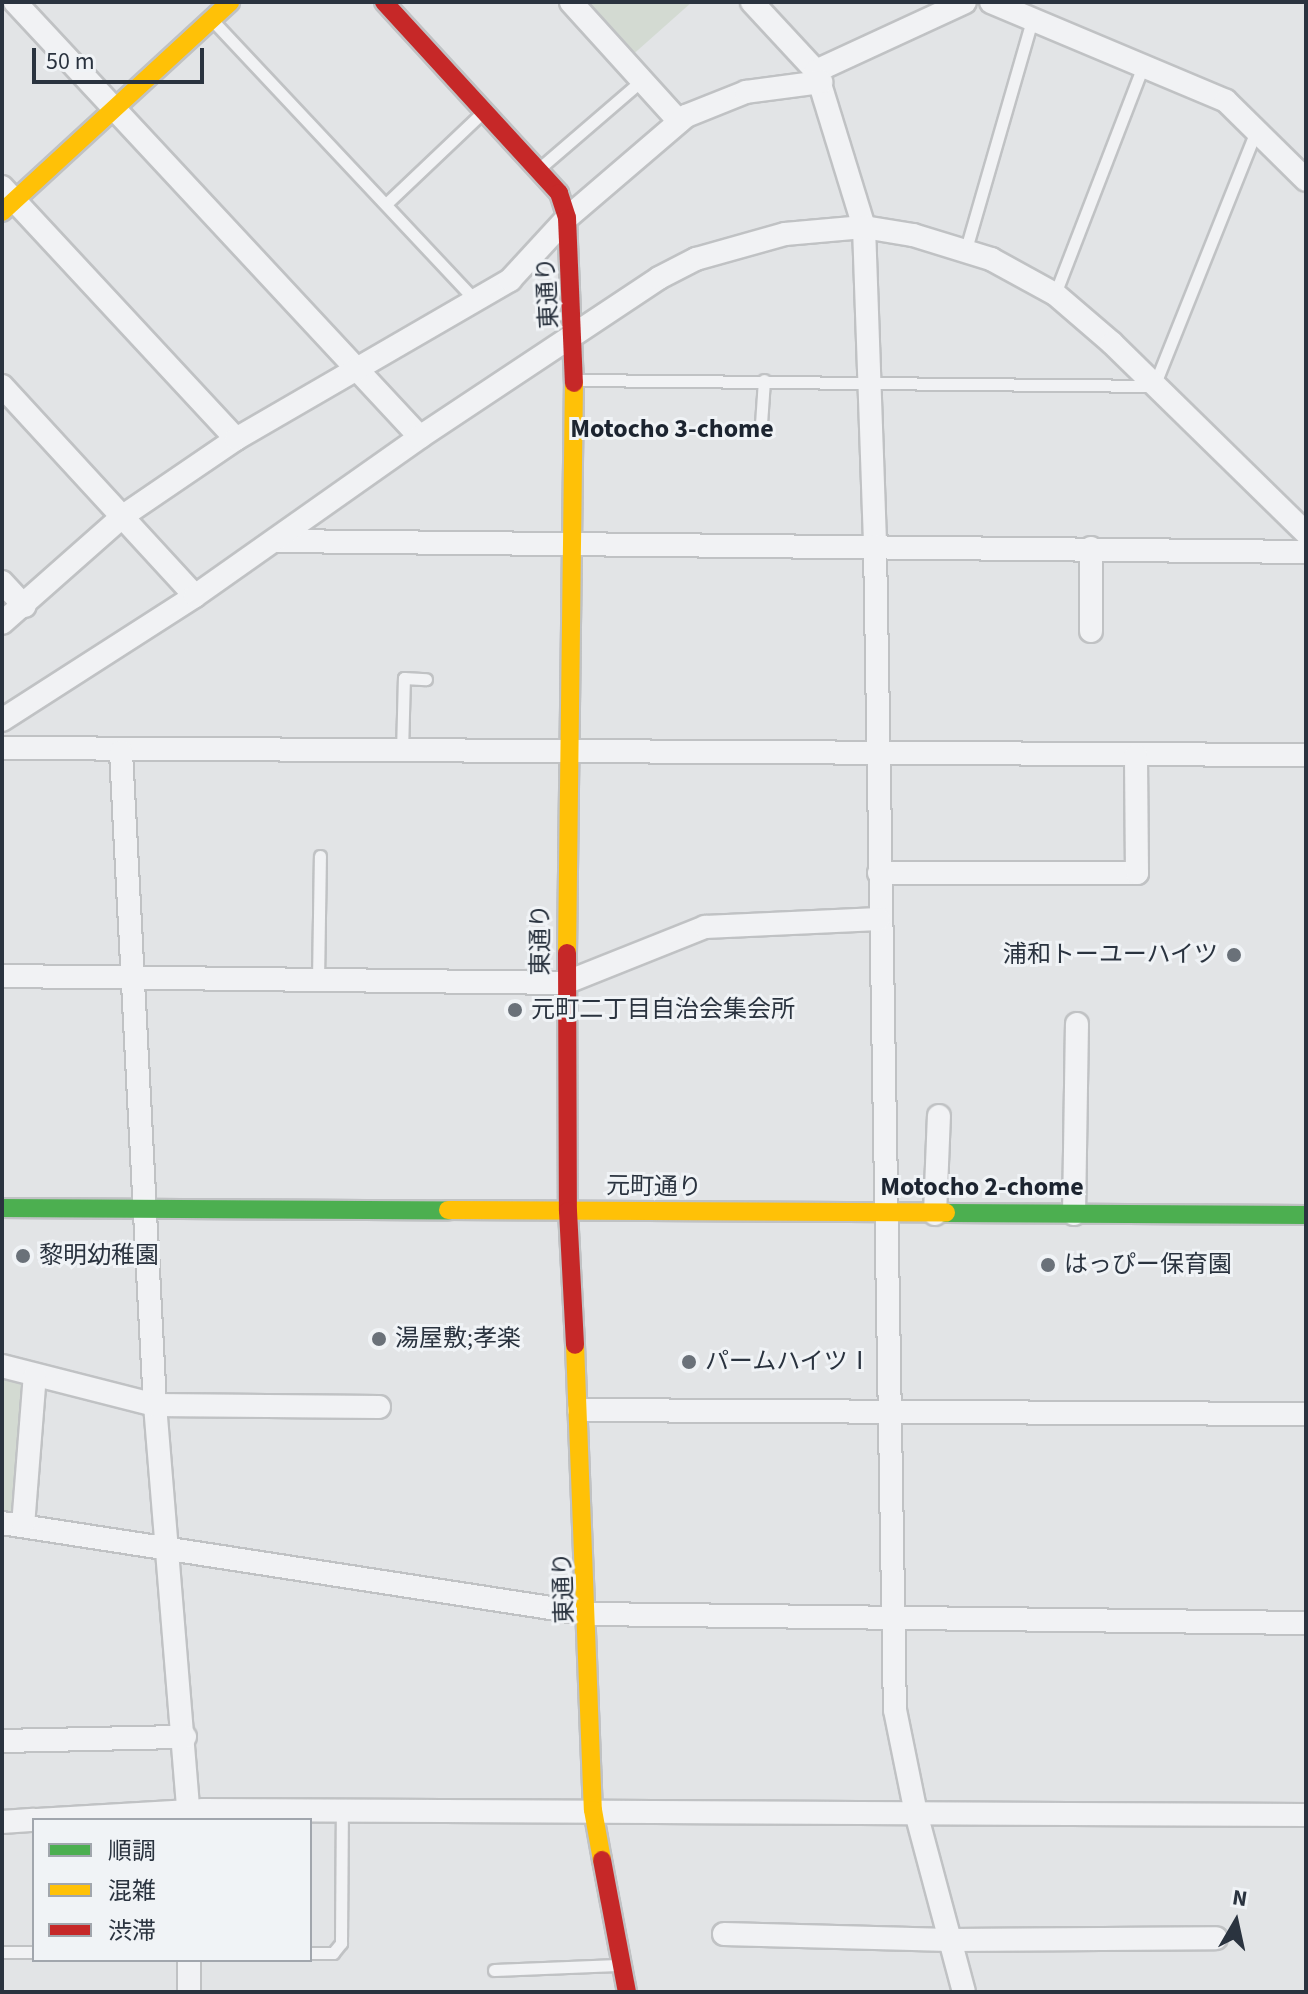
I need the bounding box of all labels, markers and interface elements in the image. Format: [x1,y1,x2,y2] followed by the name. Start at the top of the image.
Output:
[36,32,208,82] scale bar
[46,44,95,79] text: 50 m
[532,256,564,330] street label: 東通り
[570,413,774,445] district label: Motocho 3-chome
[527,904,555,976] street label: 東通り
[1002,941,1218,969] place label: 浦和トーユーハイツ
[1225,946,1243,964] marker: 浦和トーユーハイツ
[531,996,795,1024] place label: 元町二丁目自治会集会所
[506,1001,524,1019] marker: 元町二丁目自治会集会所
[880,1171,1084,1203] district label: Motocho 2-chome
[606,1172,702,1202] street label: 元町通り
[39,1242,159,1270] place label: 黎明幼稚園
[14,1247,32,1265] marker: 黎明幼稚園
[1064,1251,1232,1279] place label: はっぴー保育園
[1039,1256,1057,1274] marker: はっぴー保育園
[395,1325,521,1353] place label: 湯屋敷;孝楽
[370,1330,388,1348] marker: 湯屋敷;孝楽
[705,1348,873,1376] place label: パームハイツⅠ
[680,1353,698,1371] marker: パームハイツⅠ
[548,1552,580,1624] street label: 東通り
[32,1818,312,1962] legend
[108,1834,156,1869] text: 順調
[108,1874,156,1909] text: 混雑
[1230,1881,1249,1915] text: N
[1196,1882,1276,1962] north arrow
[108,1914,156,1949] text: 渋滞

